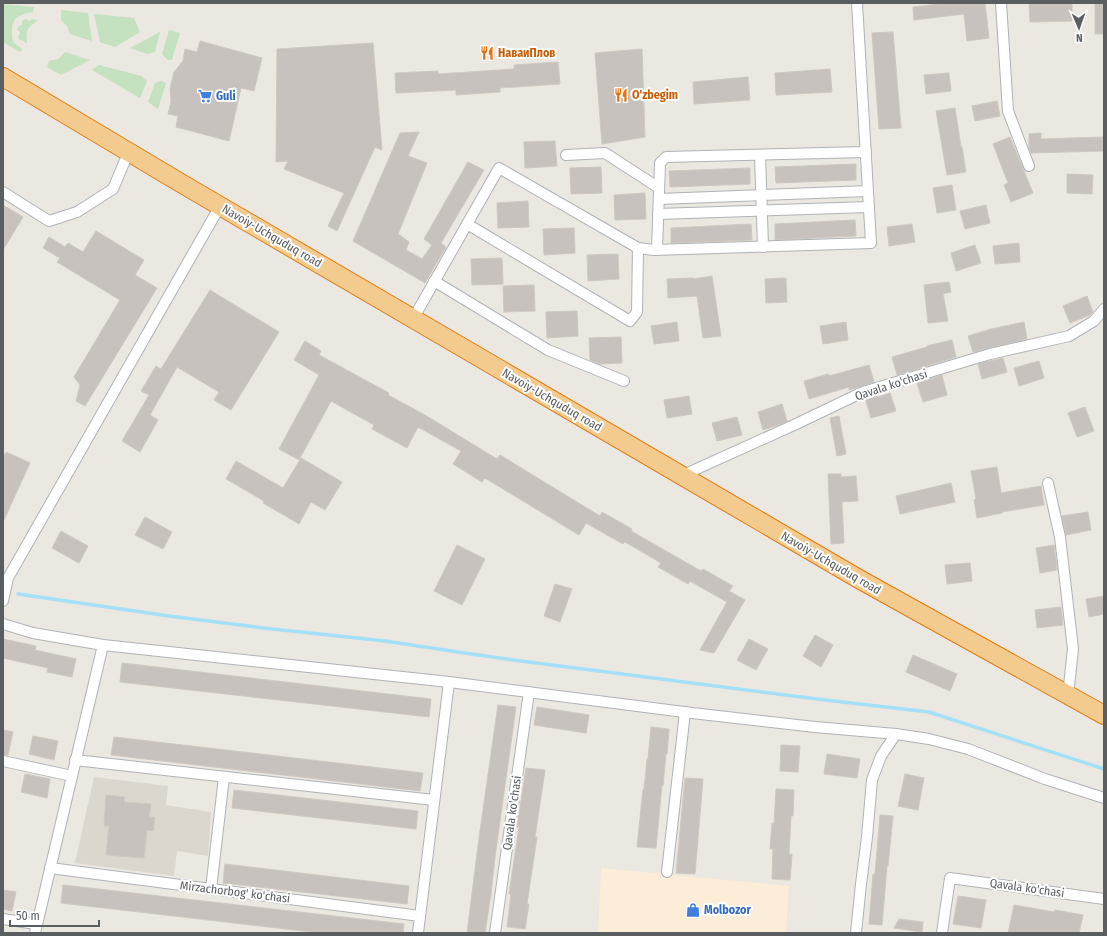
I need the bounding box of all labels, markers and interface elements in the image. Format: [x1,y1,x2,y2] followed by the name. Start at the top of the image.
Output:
[1059,8,1099,48] north arrow
[1076,31,1083,44] text: N
[479,45,495,61] restaurant icon: НаваиПлов
[498,46,555,60] place label: НаваиПлов
[613,87,629,103] restaurant icon: O'zbegim
[197,88,213,104] supermarket icon: Guli
[632,88,678,102] place label: O'zbegim
[216,89,236,103] place label: Guli
[220,202,324,270] street label: Navoiy-Uchquduq road
[500,366,604,434] street label: Navoiy-Uchquduq road
[853,367,929,403] street label: Qavala ko'chasi
[779,529,883,597] street label: Navoiy-Uchquduq road
[500,775,524,851] street label: Qavala ko'chasi
[989,876,1065,900] street label: Qavala ko'chasi
[179,878,291,906] street label: Mirzachorbog' ko'chasi
[10,902,99,928] scale bar
[685,902,701,918] shop icon: Molbozor
[704,903,751,917] place label: Molbozor
[16,909,40,923] text: 50 m

